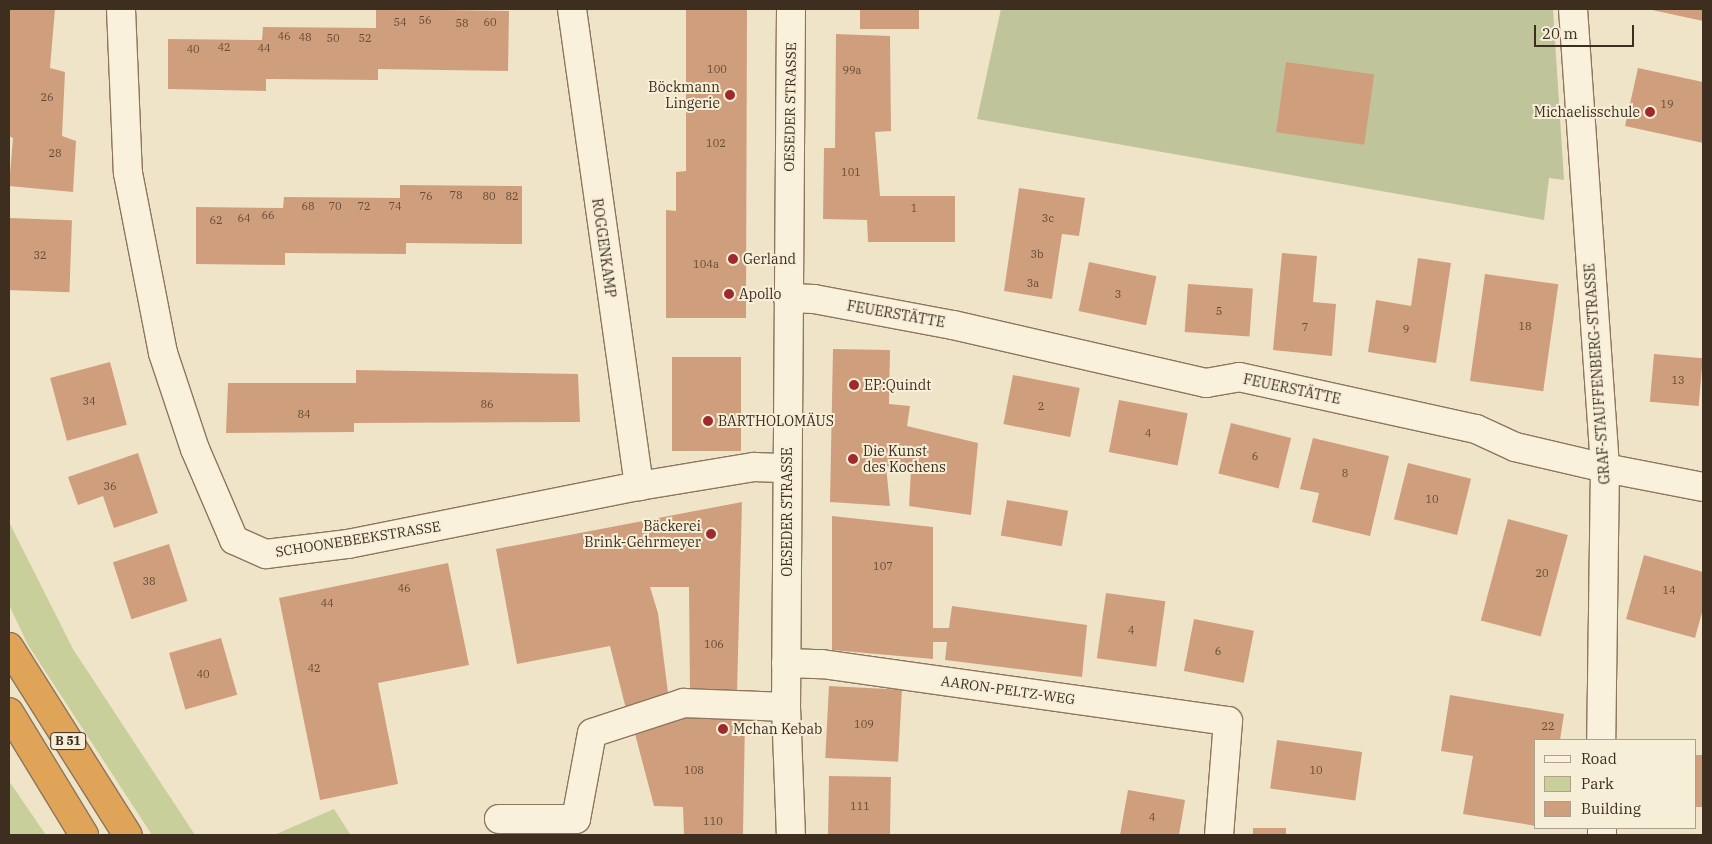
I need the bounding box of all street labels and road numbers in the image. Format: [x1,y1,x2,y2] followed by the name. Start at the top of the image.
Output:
[780,42,800,172] street label: OESEDER STRASSE
[589,197,619,299] street label: ROGGENKAMP
[1581,263,1613,485] street label: GRAF-STAUFFENBERG-STRASSE
[846,297,946,331] street label: FEUERSTÄTTE
[1242,370,1342,408] street label: FEUERSTÄTTE
[779,447,795,577] street label: OESEDER STRASSE
[274,518,442,560] street label: SCHOONEBEEKSTRASSE
[940,672,1076,708] street label: AARON-PELTZ-WEG
[49,731,87,750] road number: B 51

